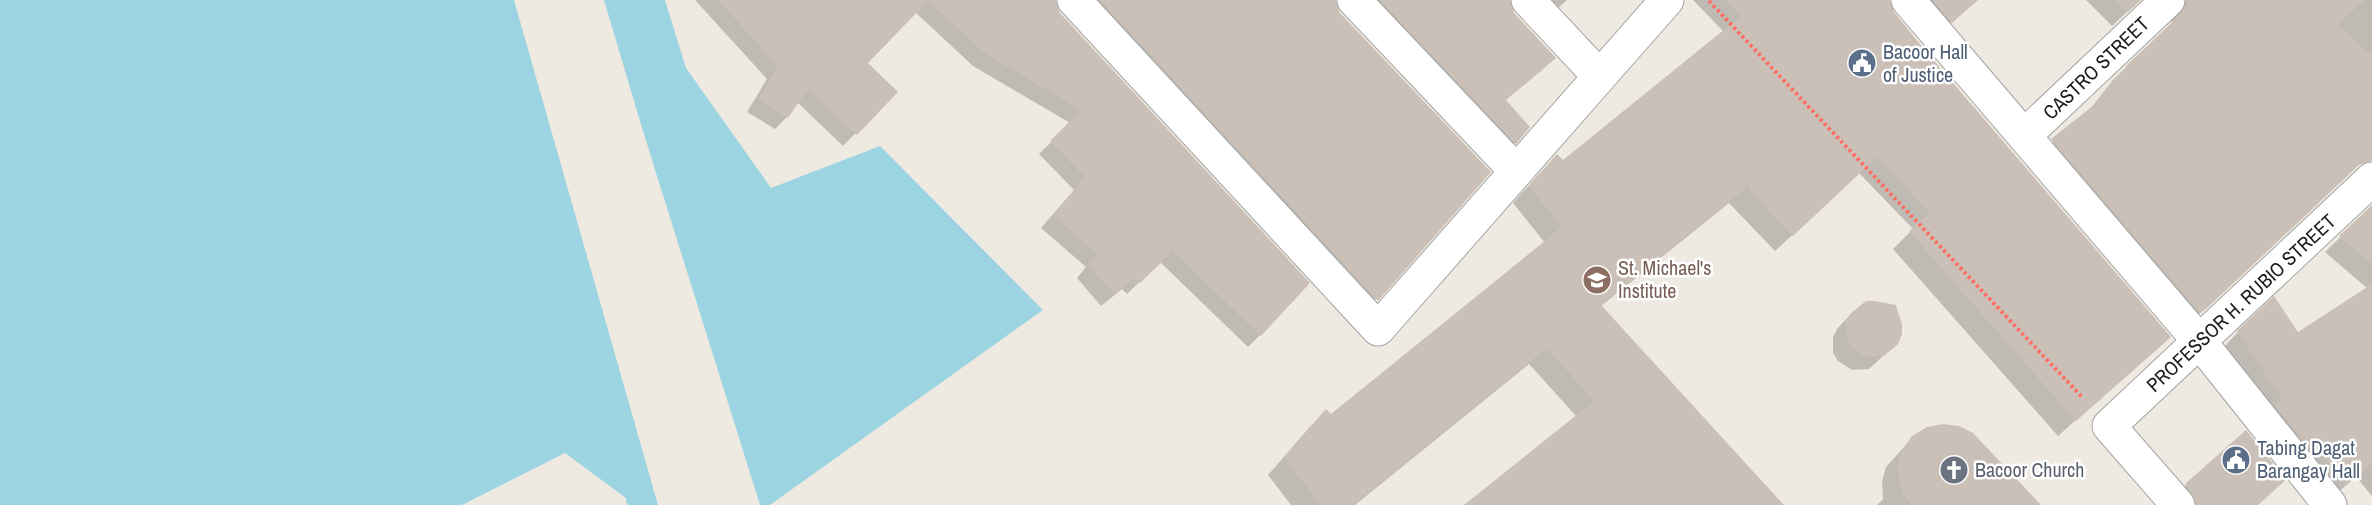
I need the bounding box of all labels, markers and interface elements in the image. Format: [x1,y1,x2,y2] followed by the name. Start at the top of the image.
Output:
[2037,10,2155,125] street label: CASTRO STREET
[1883,38,1968,88] place label: Bacoor Hall of Justice
[1846,47,1878,79] public building icon: Bacoor Hall of Justice
[2140,208,2341,398] street label: PROFESSOR H. RUBIO STREET
[1618,254,1711,304] place label: St. Michael's Institute
[1581,264,1613,296] school or university icon: St. Michael's Institute
[2257,434,2360,484] place label: Tabing Dagat Barangay Hall
[2220,444,2252,476] public building icon: Tabing Dagat Barangay Hall
[1938,454,1970,486] church icon: Bacoor Church
[1975,456,2084,483] place label: Bacoor Church

